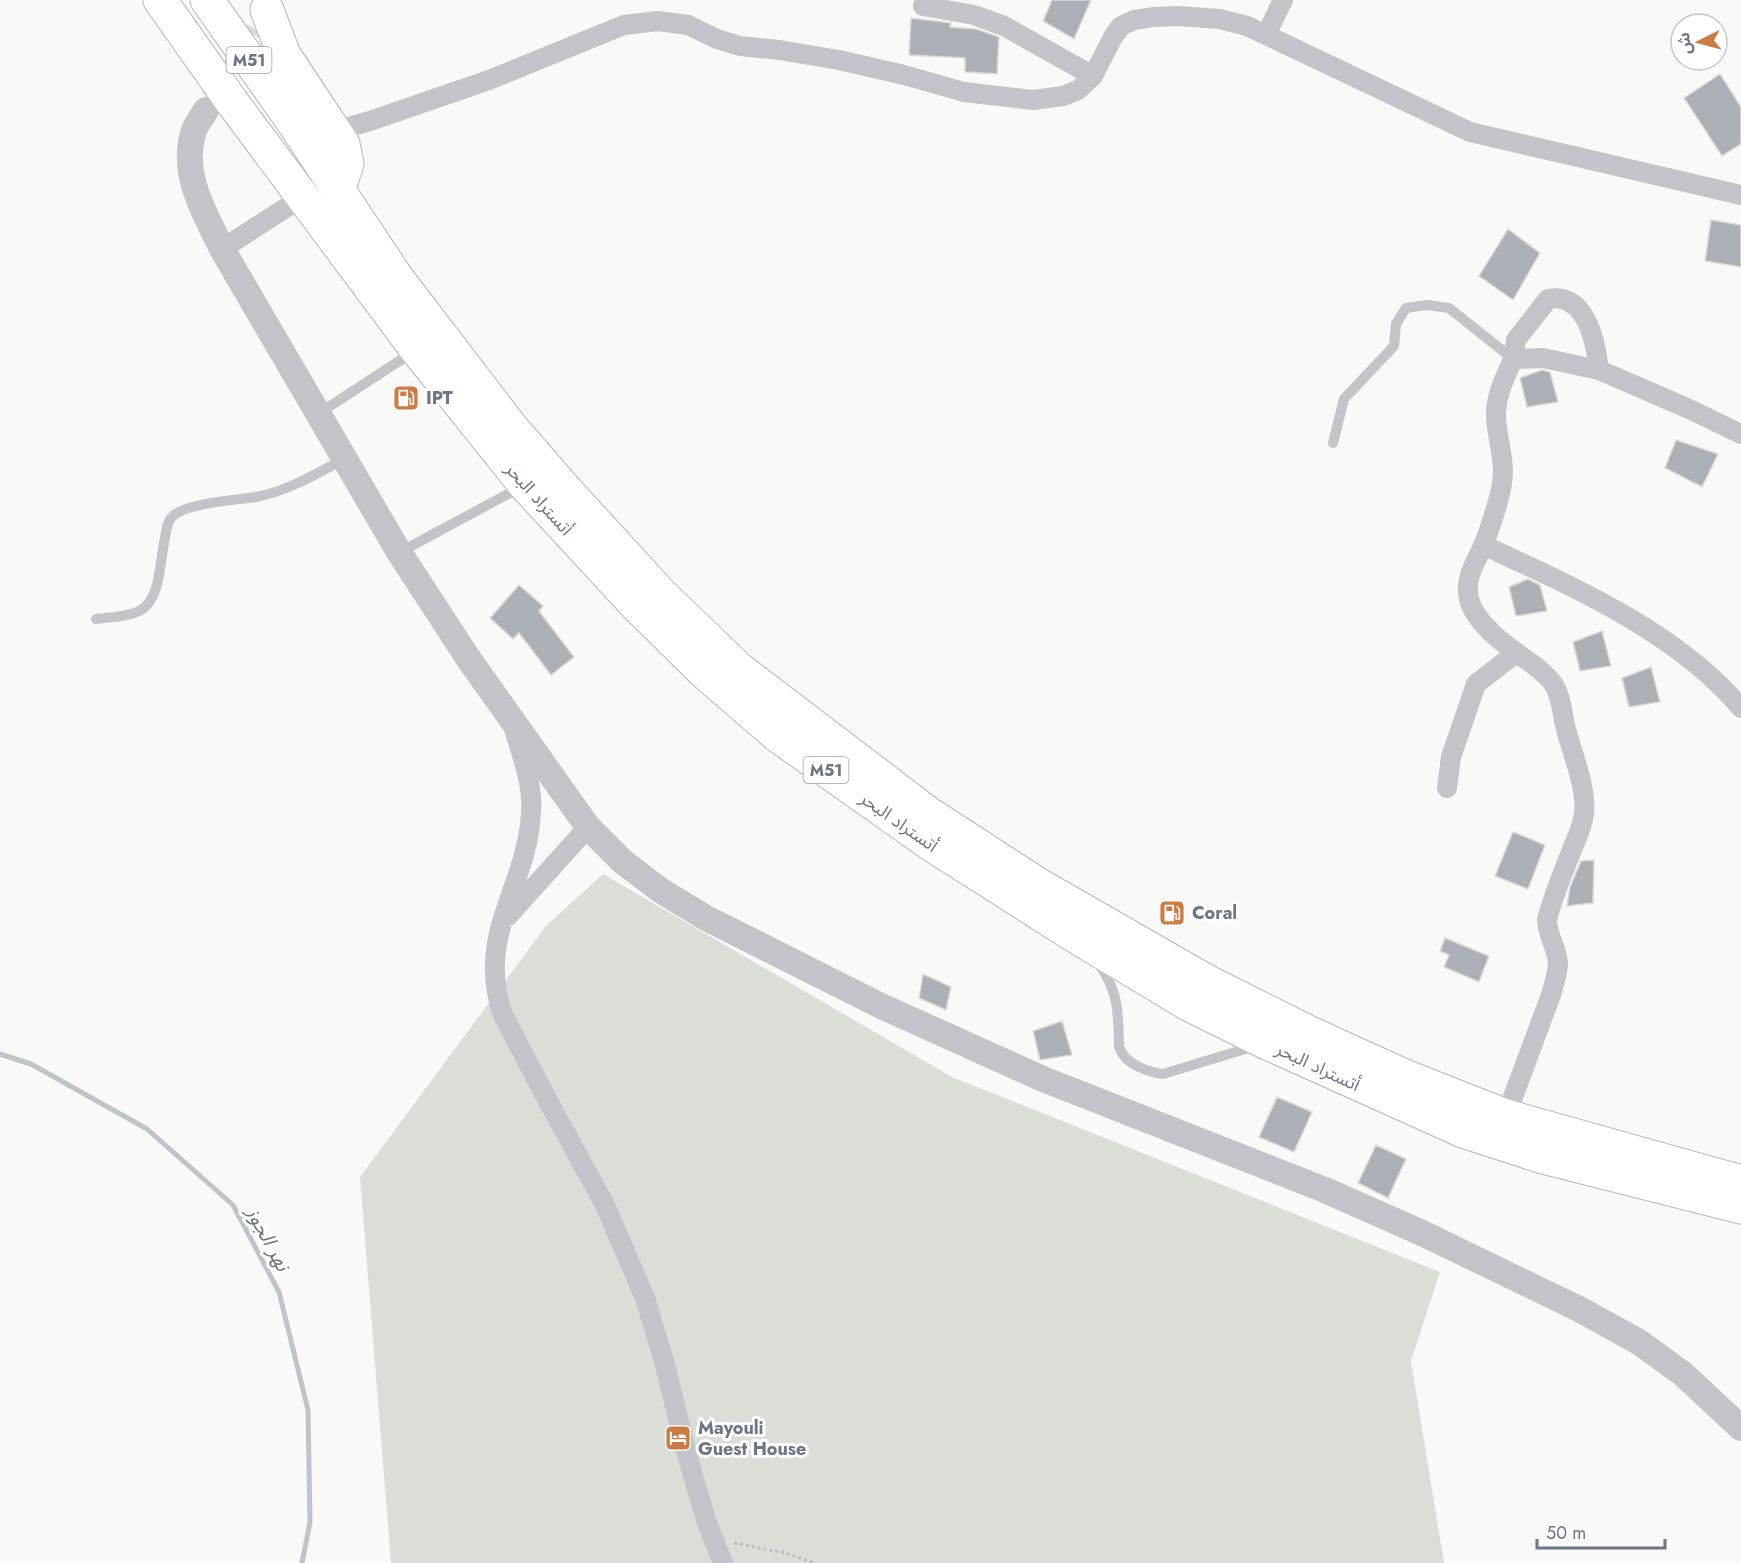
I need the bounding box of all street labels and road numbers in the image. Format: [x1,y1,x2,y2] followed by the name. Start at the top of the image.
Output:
[226,47,272,73] road number: M51
[498,456,579,541] street label: أتستراد البحر
[804,757,848,783] road number: M51
[854,785,943,859] street label: أتستراد البحر
[1271,1036,1364,1098] street label: أتستراد البحر

